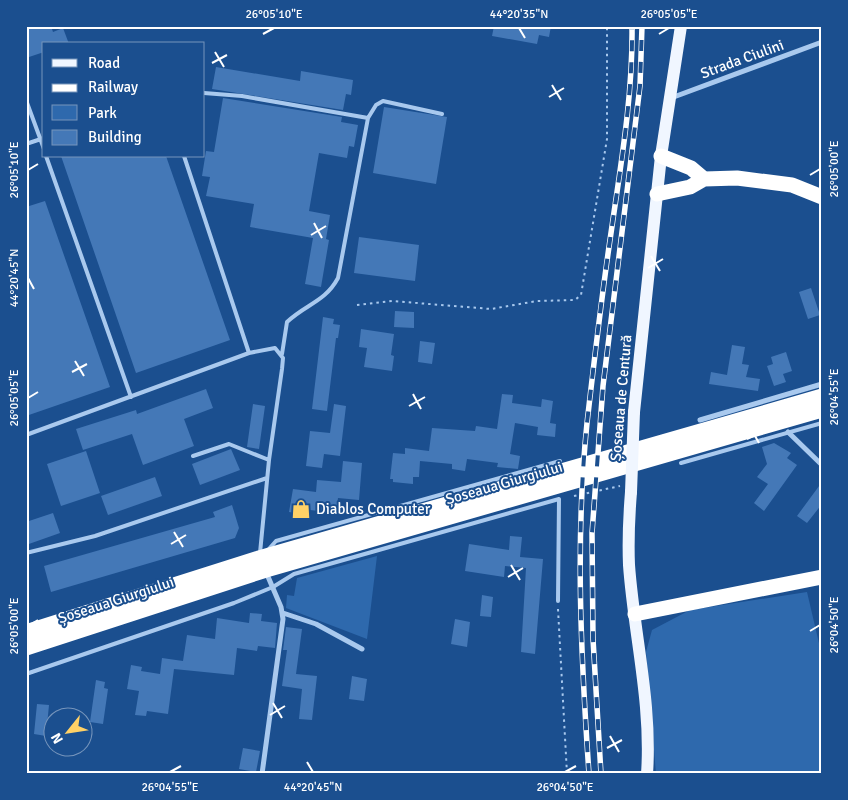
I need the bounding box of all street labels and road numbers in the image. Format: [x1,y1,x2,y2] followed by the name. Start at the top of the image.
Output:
[698,36,786,82] street label: Strada Ciulini
[607,334,635,462] street label: Șoseaua de Centură
[443,458,565,508] street label: Șoseaua Giurgiului
[56,573,176,627] street label: Șoseaua Giurgiului

